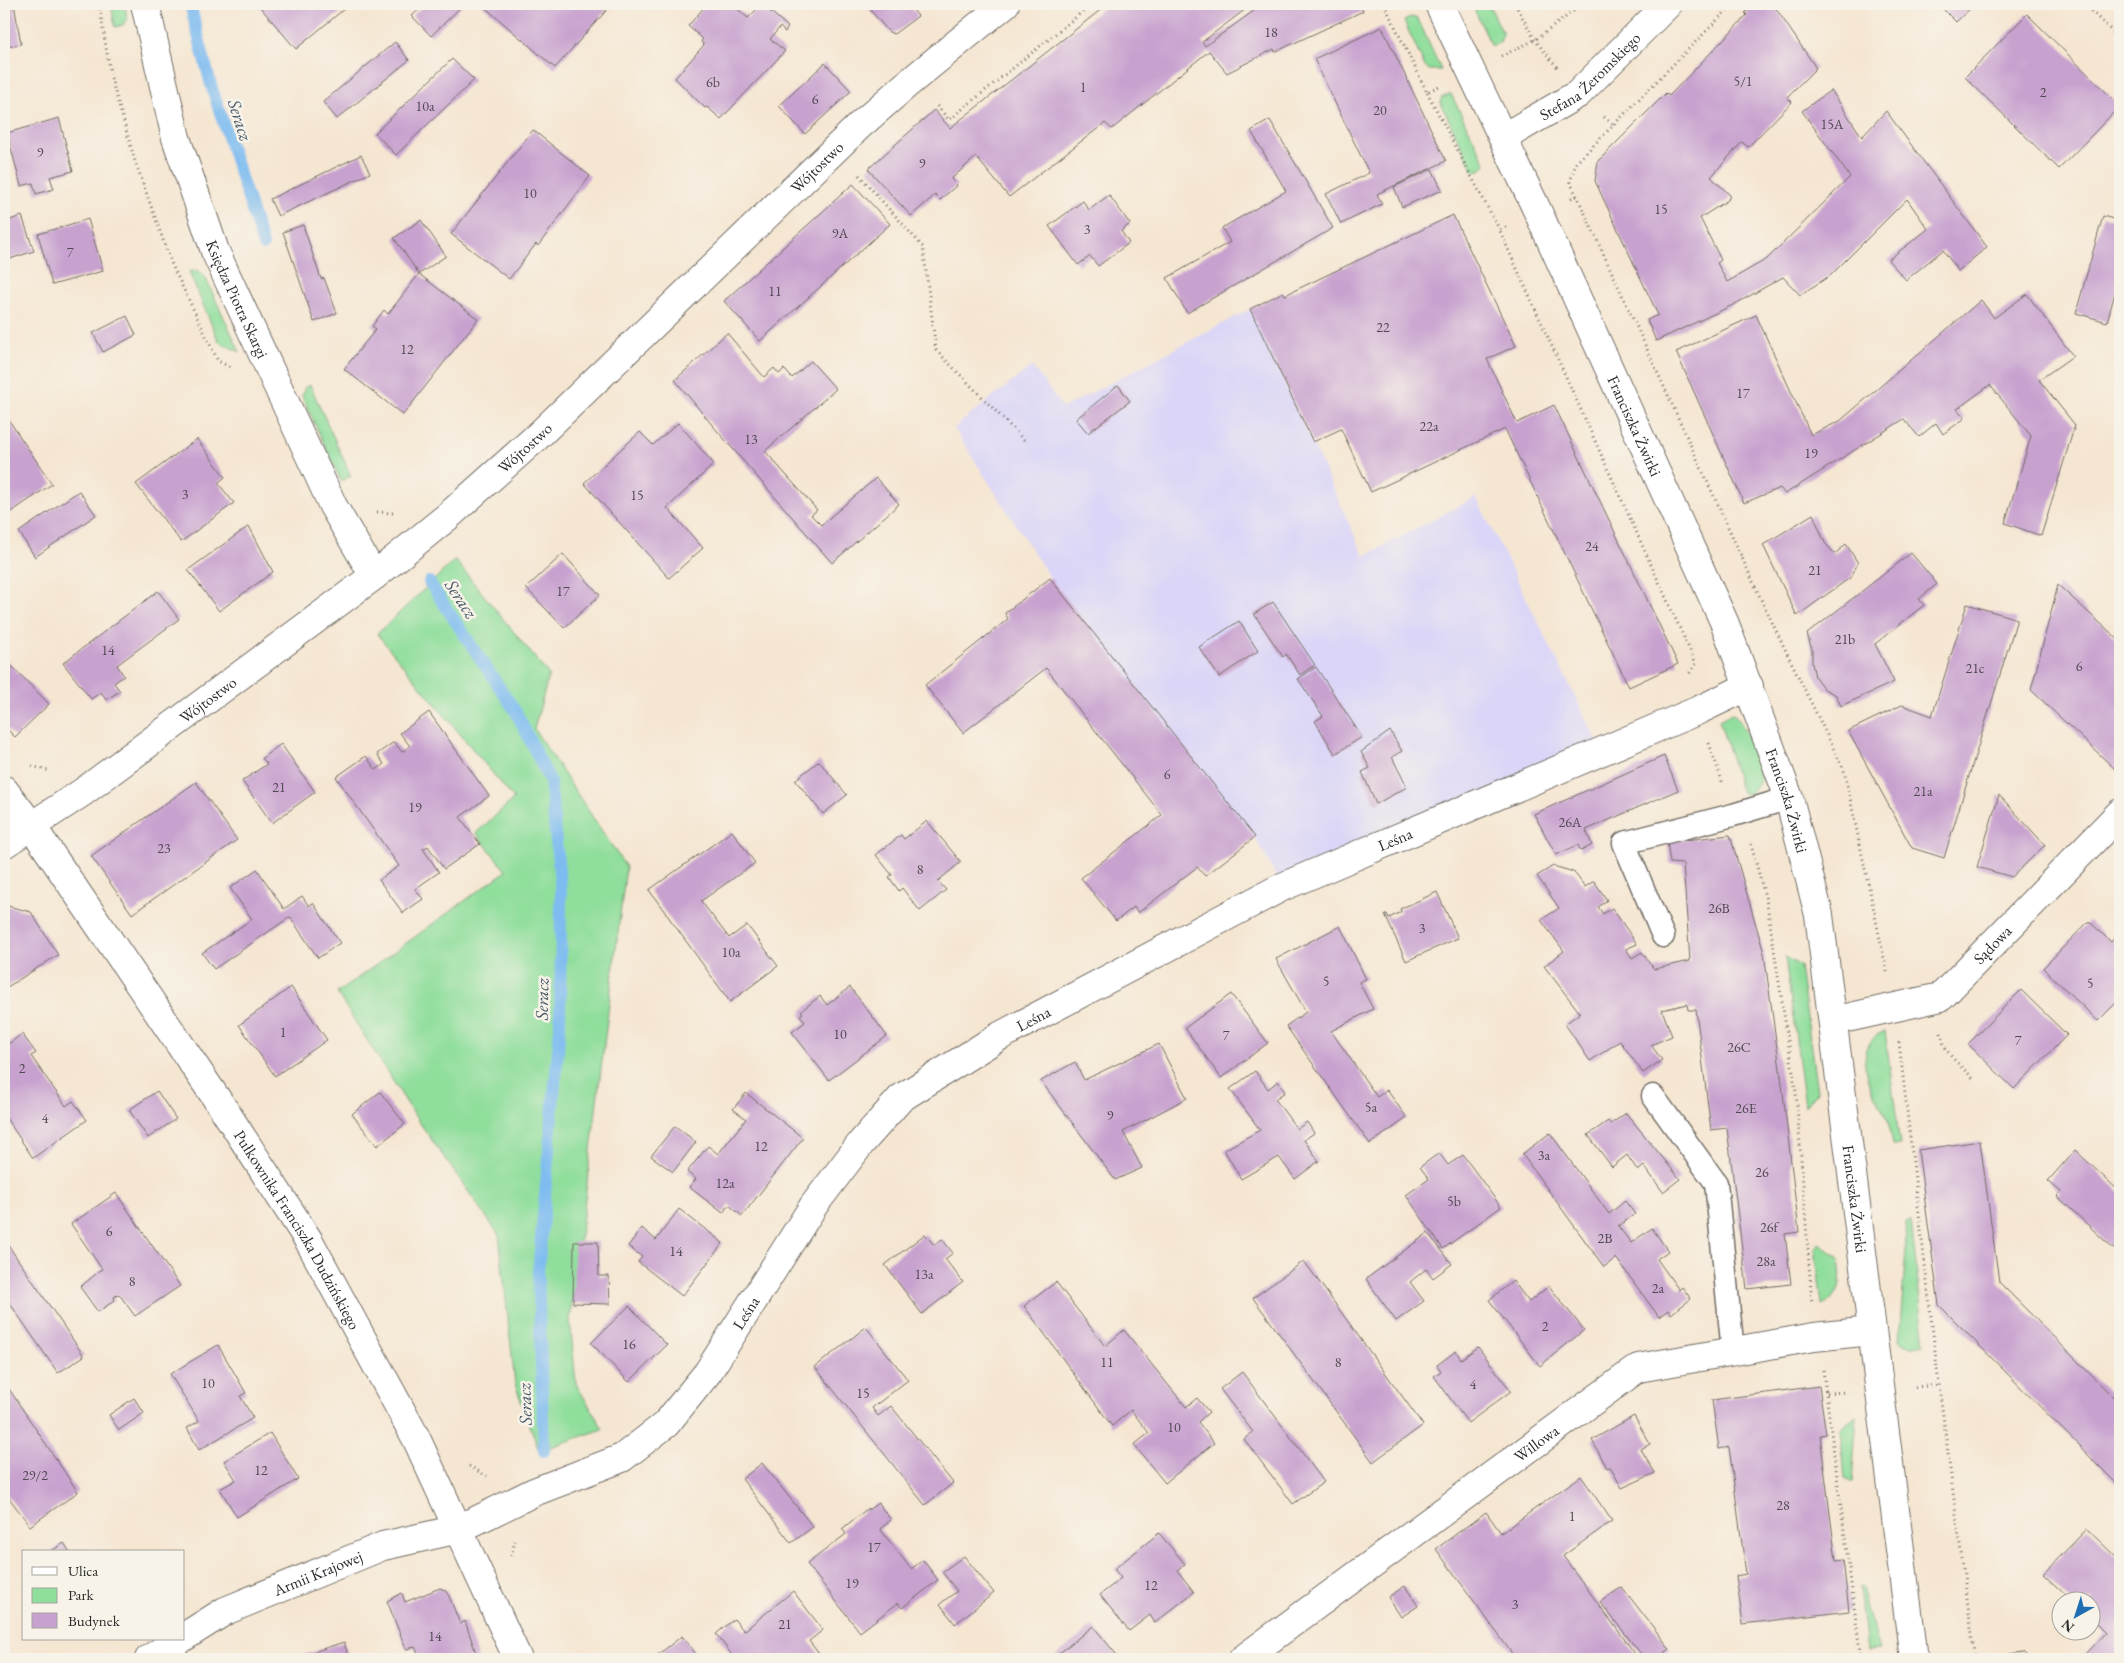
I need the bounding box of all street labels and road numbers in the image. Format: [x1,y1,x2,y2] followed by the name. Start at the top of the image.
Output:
[1536,27,1645,125] street label: Stefana Żeromskiego
[786,137,848,198] street label: Wójtostwo
[201,237,273,362] street label: Księdza Piotra Skargi
[1603,372,1667,480] street label: Franciszka Żwirki
[493,418,557,478] street label: Wójtostwo
[175,672,241,728] street label: Wójtostwo
[1761,745,1813,855] street label: Franciszka Żwirki
[1375,823,1416,856] street label: Leśna
[1969,920,2017,969] street label: Sądowa
[1013,1001,1055,1036] street label: Leśna
[229,1126,365,1333] street label: Pułkownika Franciszka Dudzińskiego
[1837,1144,1872,1254] street label: Franciszka Żwirki
[728,1292,765,1334] street label: Leśna
[1510,1420,1564,1467] street label: Willowa
[270,1546,366,1601] street label: Armii Krajowej

